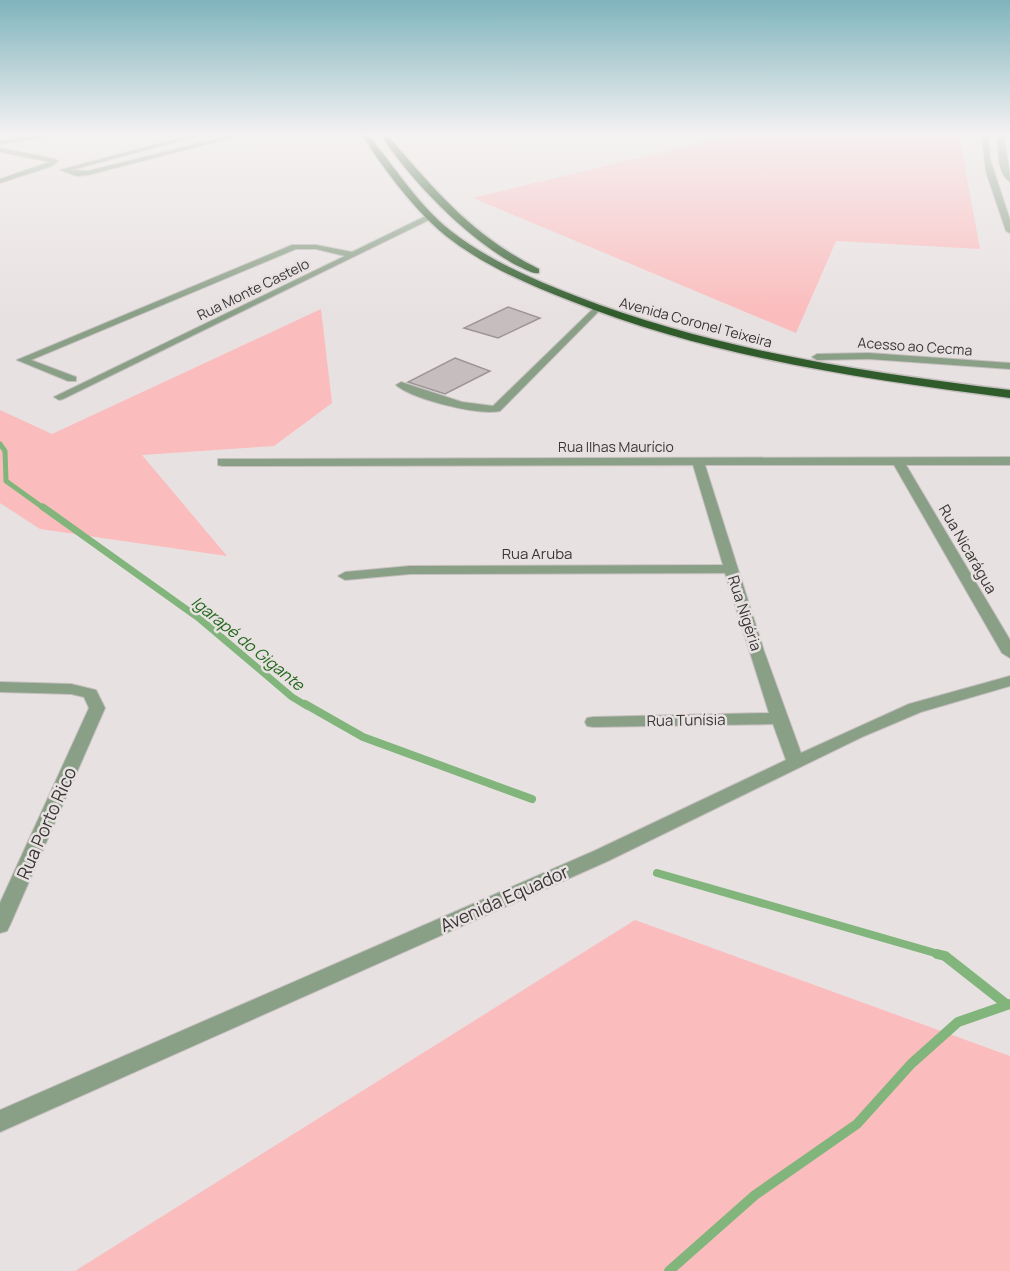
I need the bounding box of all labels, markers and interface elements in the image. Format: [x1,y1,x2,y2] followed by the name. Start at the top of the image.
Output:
[194,254,312,324] street label: Rua Monte Castelo
[618,292,774,352] street label: Avenida Coronel Teixeira
[857,333,973,359] street label: Acesso ao Cecma
[558,437,674,456] street label: Rua Ilhas Maurício
[934,501,1002,597] street label: Rua Nicarágua
[502,543,572,564] street label: Rua Aruba
[723,572,767,654] street label: Rua Nigéria
[187,591,310,696] water label: Igarapé do Gigante
[646,709,726,731] street label: Rua Tunísia
[11,763,81,883] street label: Rua Porto Rico
[436,859,573,937] street label: Avenida Equador

